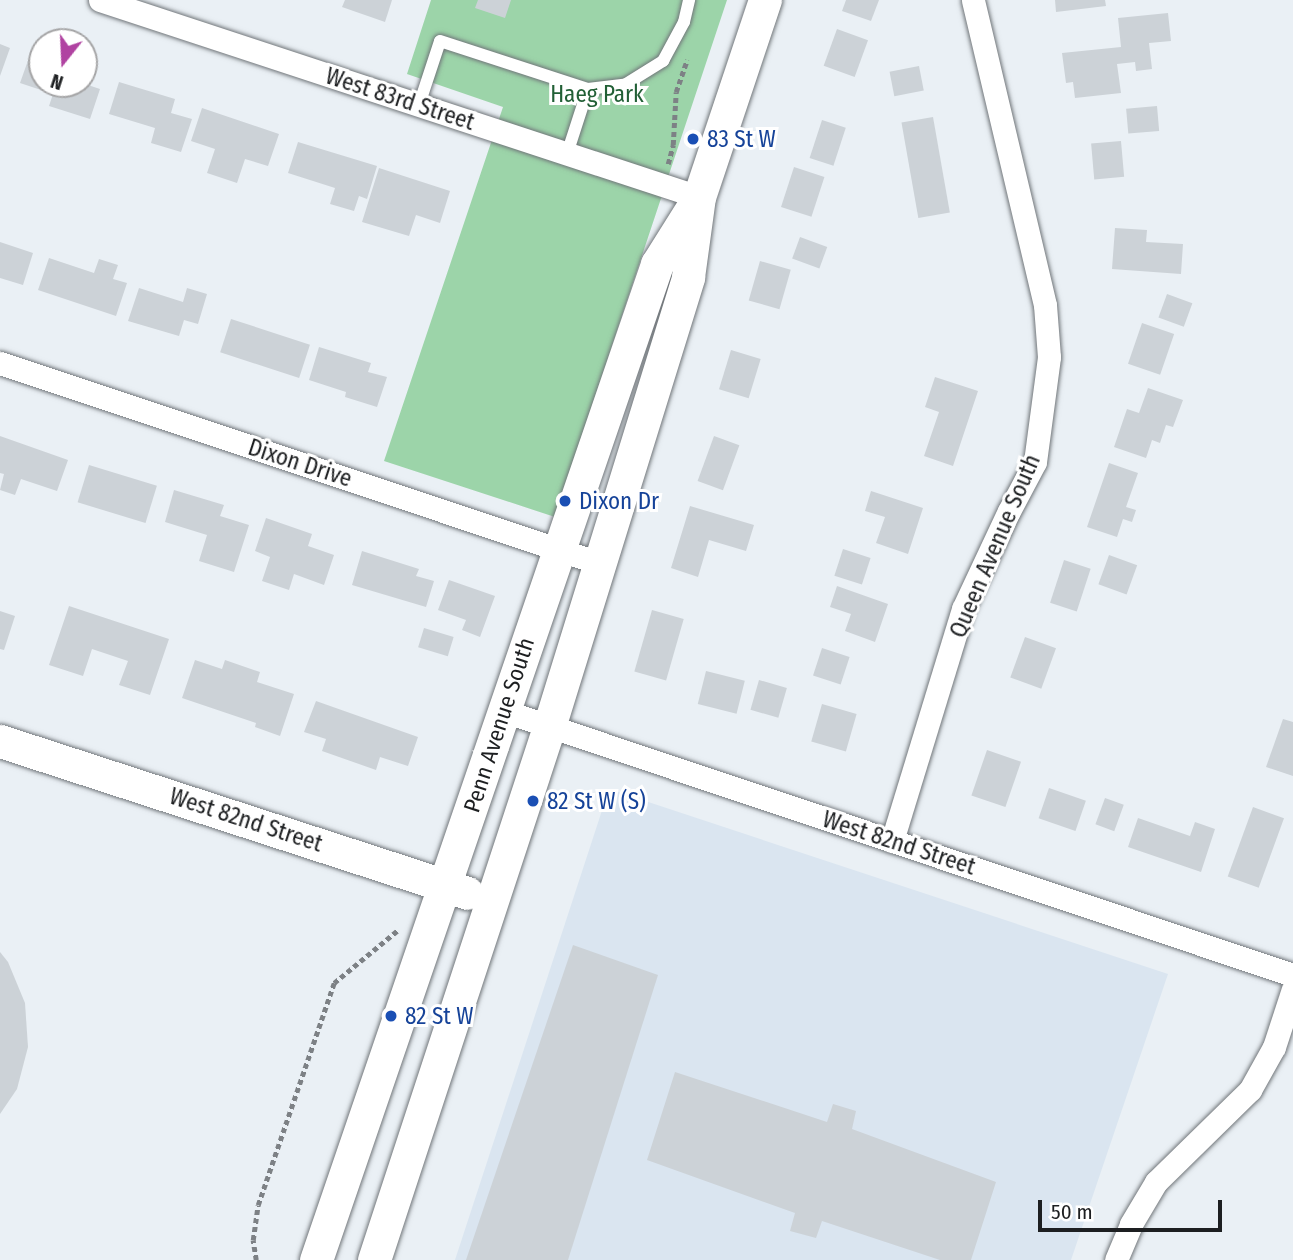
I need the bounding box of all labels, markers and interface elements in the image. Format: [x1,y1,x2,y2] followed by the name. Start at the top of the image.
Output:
[28,28,98,98] north arrow
[322,62,478,136] street label: West 83rd Street
[48,69,66,94] text: N
[550,80,644,108] park label: Haeg Park
[707,125,776,153] place label: 83 St W
[685,131,701,147] marker: 83 St W
[245,433,355,493] street label: Dixon Drive
[944,450,1046,642] street label: Queen Avenue South
[579,487,659,515] place label: Dixon Dr
[557,493,573,509] marker: Dixon Dr
[458,634,540,816] street label: Penn Avenue South
[166,782,326,858] street label: West 82nd Street
[547,787,646,815] place label: 82 St W (S)
[525,793,541,809] marker: 82 St W (S)
[819,805,979,881] street label: West 82nd Street
[405,1002,473,1030] place label: 82 St W
[383,1008,399,1024] marker: 82 St W
[1041,1186,1225,1230] scale bar
[1051,1199,1093,1225] text: 50 m

